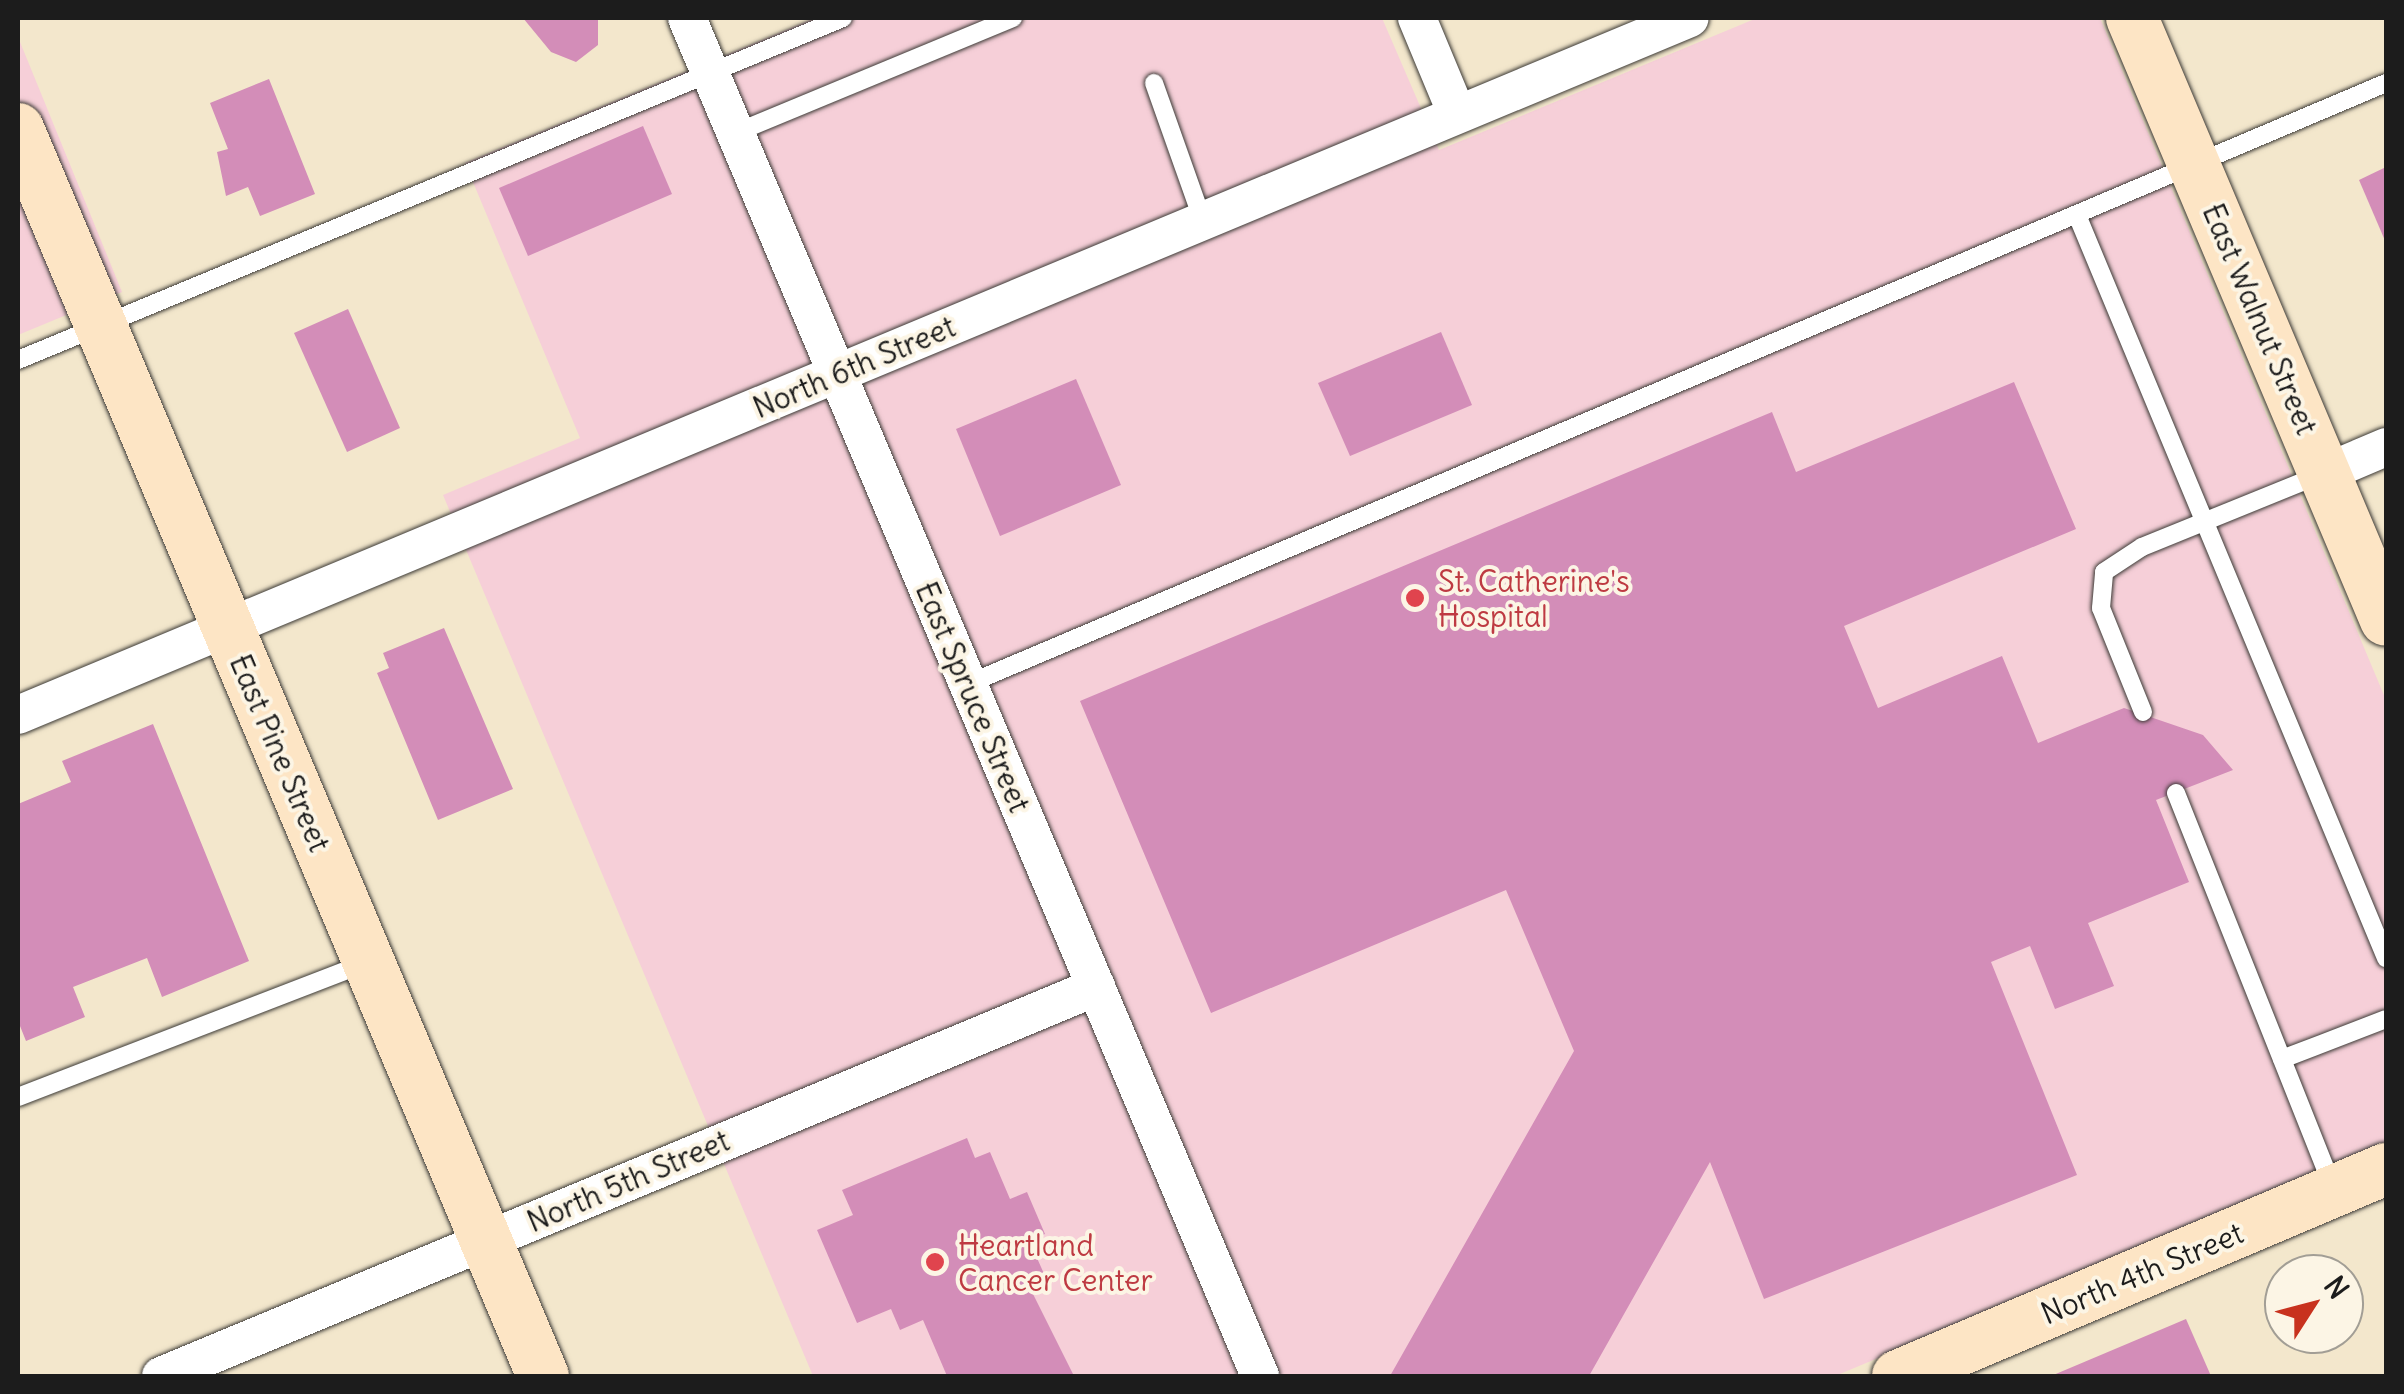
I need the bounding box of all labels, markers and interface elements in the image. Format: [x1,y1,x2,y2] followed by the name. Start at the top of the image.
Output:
[2195,198,2325,440] street label: East Walnut Street
[748,308,960,426] street label: North 6th Street
[1438,563,1630,634] place label: St. Catherine's Hospital
[908,576,1038,818] street label: East Spruce Street
[1402,585,1428,611] marker: St. Catherine's Hospital
[222,649,338,857] street label: East Pine Street
[522,1122,734,1240] street label: North 5th Street
[2036,1214,2248,1332] street label: North 4th Street
[958,1227,1153,1298] place label: Heartland Cancer Center
[922,1249,948,1275] marker: Heartland Cancer Center
[2264,1254,2364,1354] north arrow
[2316,1269,2357,1306] text: N

